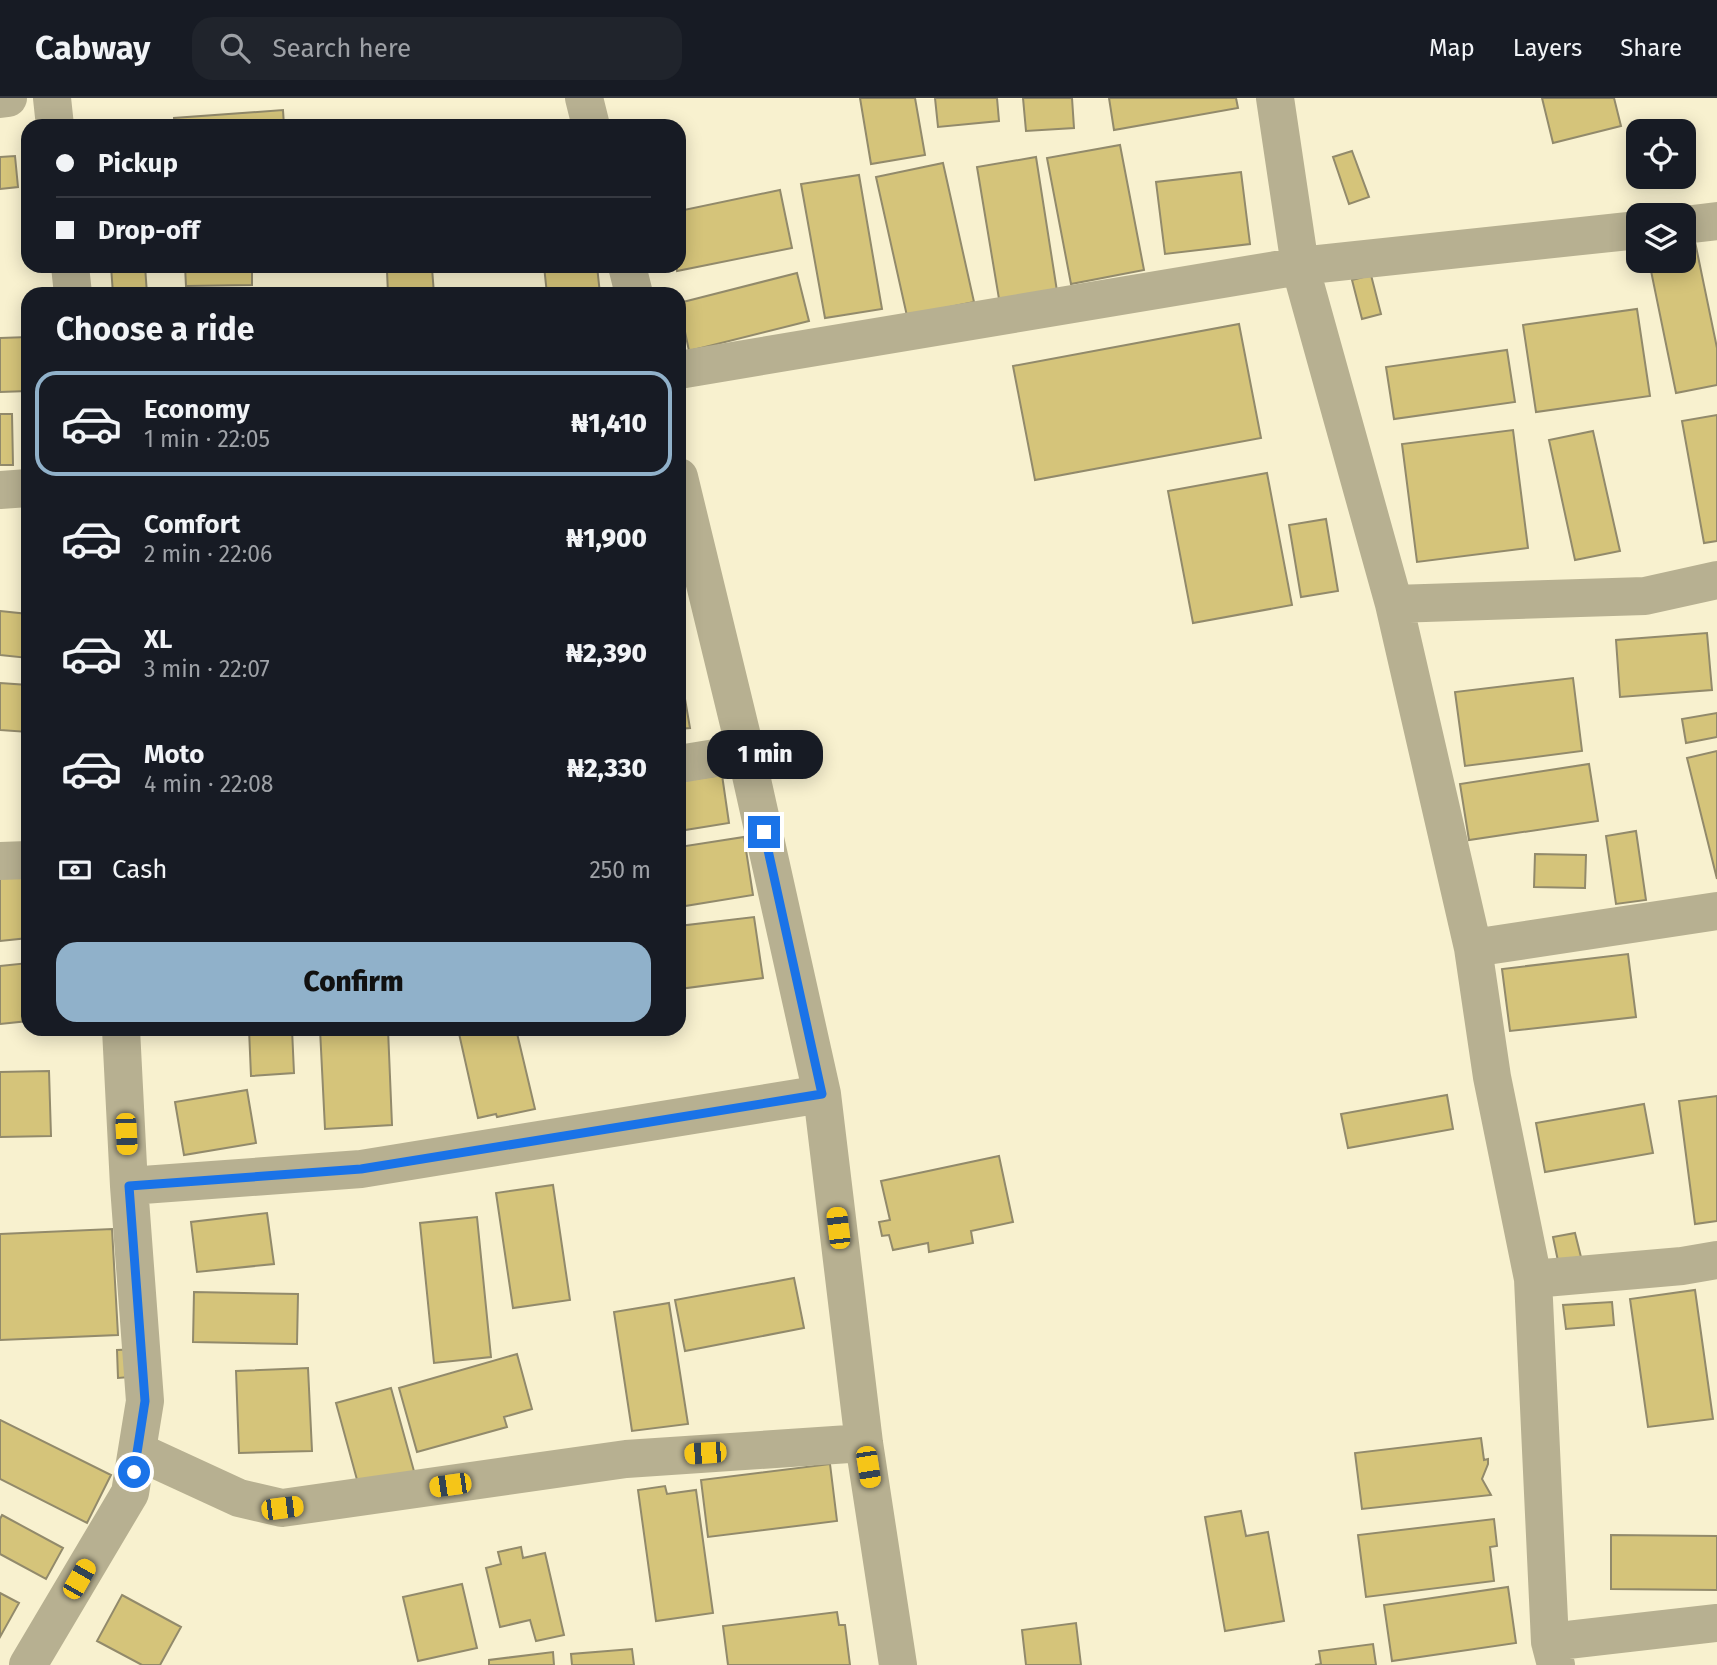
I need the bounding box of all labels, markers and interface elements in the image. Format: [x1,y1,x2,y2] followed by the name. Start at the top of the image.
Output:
[192,17,682,80] search box
[35,28,150,68] text: Cabway
[216,29,254,67] icon: search
[272,33,411,64] text: Search here
[1429,34,1475,62] text: Map
[1513,34,1582,62] text: Layers
[1620,34,1682,62] text: Share
[1626,119,1696,273] map controls
[1626,119,1696,189] button: locate
[98,148,178,179] text: Pickup
[1626,203,1696,273] button: layers
[98,215,200,246] text: Drop-off
[56,310,254,348] text: Choose a ride
[60,392,123,455] icon: car
[144,394,250,425] text: Economy
[571,408,647,439] text: ₦1,410
[144,425,270,453] text: 1 min · 22:05
[60,507,123,570] icon: car
[144,509,240,540] text: Comfort
[566,523,647,554] text: ₦1,900
[144,540,272,568] text: 2 min · 22:06
[60,622,123,685] icon: car
[144,624,172,655] text: XL
[566,638,647,669] text: ₦2,390
[144,655,270,683] text: 3 min · 22:07
[706,730,822,780] callout: 1 min
[60,737,123,800] icon: car
[144,739,204,770] text: Moto
[737,740,793,768] text: 1 min
[567,753,647,784] text: ₦2,330
[144,770,274,798] text: 4 min · 22:08
[748,816,780,848] route end
[56,851,94,889] icon: cash
[112,854,168,885] text: Cash
[589,856,651,884] text: 250 m
[56,942,651,1022] button: Confirm
[115,1112,138,1156] car
[826,1206,851,1250] car
[684,1441,727,1465] car
[855,1445,882,1489] car
[118,1456,150,1488] route start
[428,1472,473,1498] car
[260,1495,305,1521] car
[60,1556,99,1602] car

